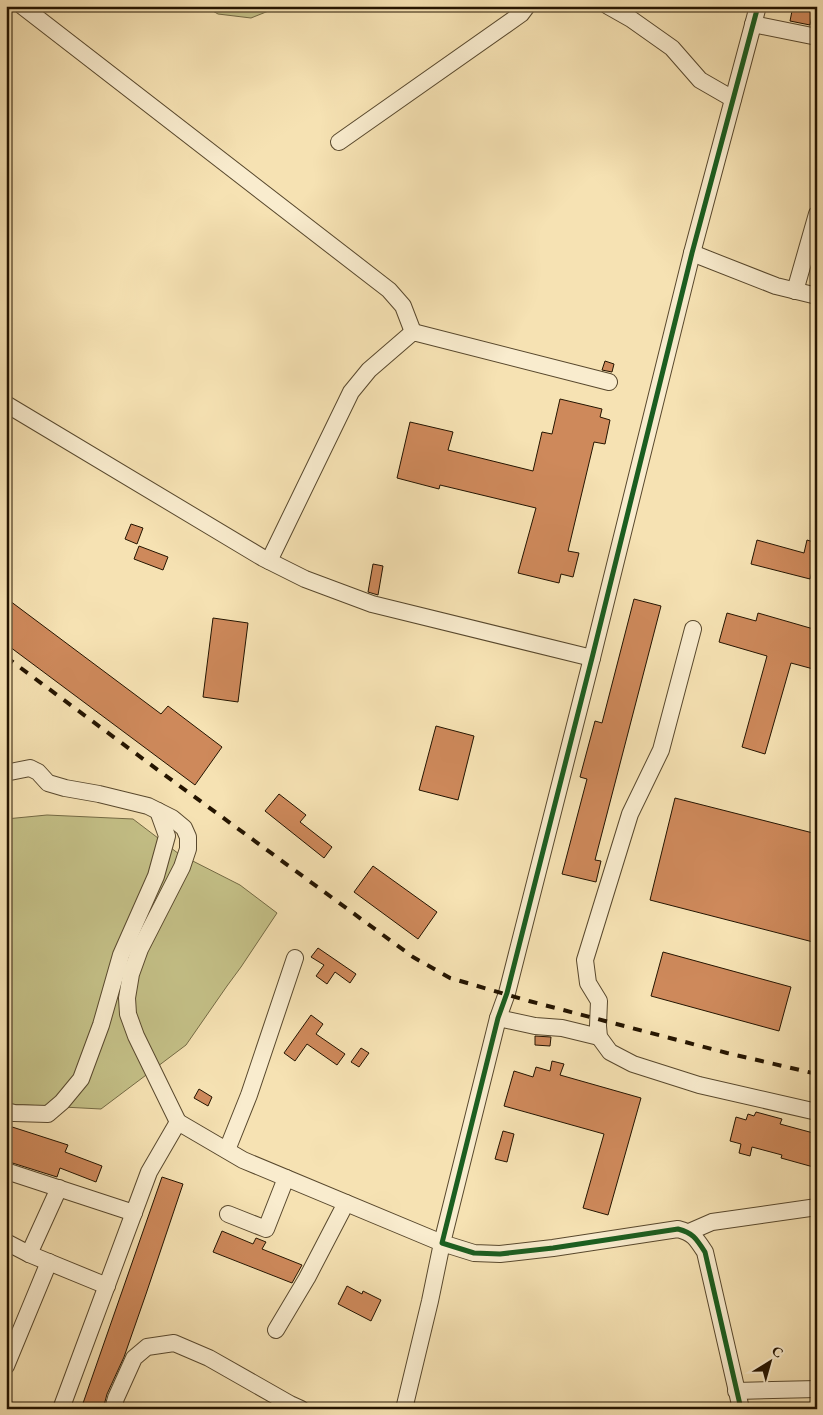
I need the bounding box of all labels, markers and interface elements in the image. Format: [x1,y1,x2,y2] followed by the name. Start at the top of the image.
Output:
[746,1338,796,1388] north arrow
[768,1341,787,1362] text: С

